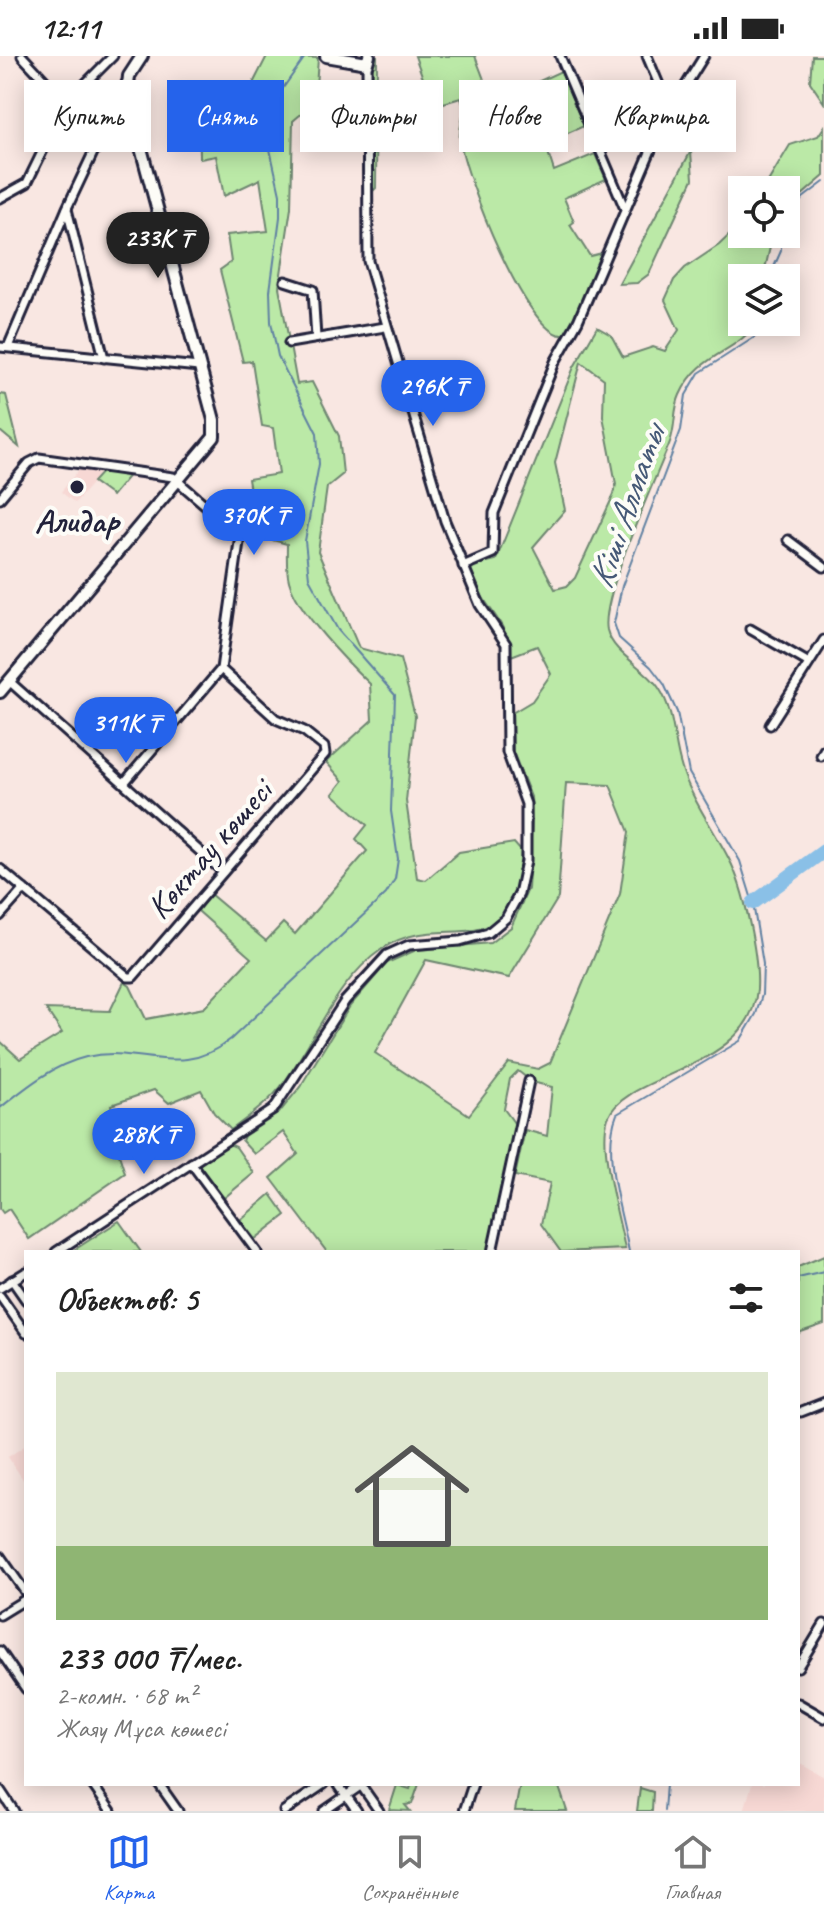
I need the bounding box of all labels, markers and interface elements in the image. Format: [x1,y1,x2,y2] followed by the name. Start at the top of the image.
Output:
[40,9,100,47] text: 12:11
[24,80,151,152] chip: Купить
[167,80,284,152] chip: Снять
[300,80,443,152] chip: Фильтры
[459,80,568,152] chip: Новое
[584,80,736,152] chip: Квартира
[728,176,800,336] map controls
[728,176,800,248] button: locate
[93,212,223,280] pin: 233K ₸
[124,221,192,254] text: 233K ₸
[728,264,800,336] button: layers
[368,360,498,428] pin: 296K ₸
[399,369,467,402] text: 296K ₸
[577,414,677,594] water label: Кіші Алматы
[68,478,86,496] marker: Алидар
[189,489,319,557] pin: 370K ₸
[220,498,288,531] text: 370K ₸
[35,499,122,542] place label: Алидар
[61,697,191,765] pin: 311K ₸
[92,706,160,739] text: 311K ₸
[137,768,284,928] street label: Көктау көшесі
[79,1108,209,1176] pin: 288K ₸
[110,1117,178,1150] text: 288K ₸
[724,1276,768,1320] icon: filters
[56,1277,198,1320] text: Объектов: 5
[340,1424,484,1568] icon: home
[56,1636,242,1679] text: 233 000 ₸/мес.
[56,1679,196,1712] text: 2-комн. · 68 m²
[56,1712,226,1745] text: Жаяу Мұса көшесі
[104,1830,154,1906] tab: Карта
[362,1830,457,1906] tab: Сохранённые
[665,1830,720,1906] tab: Главная

